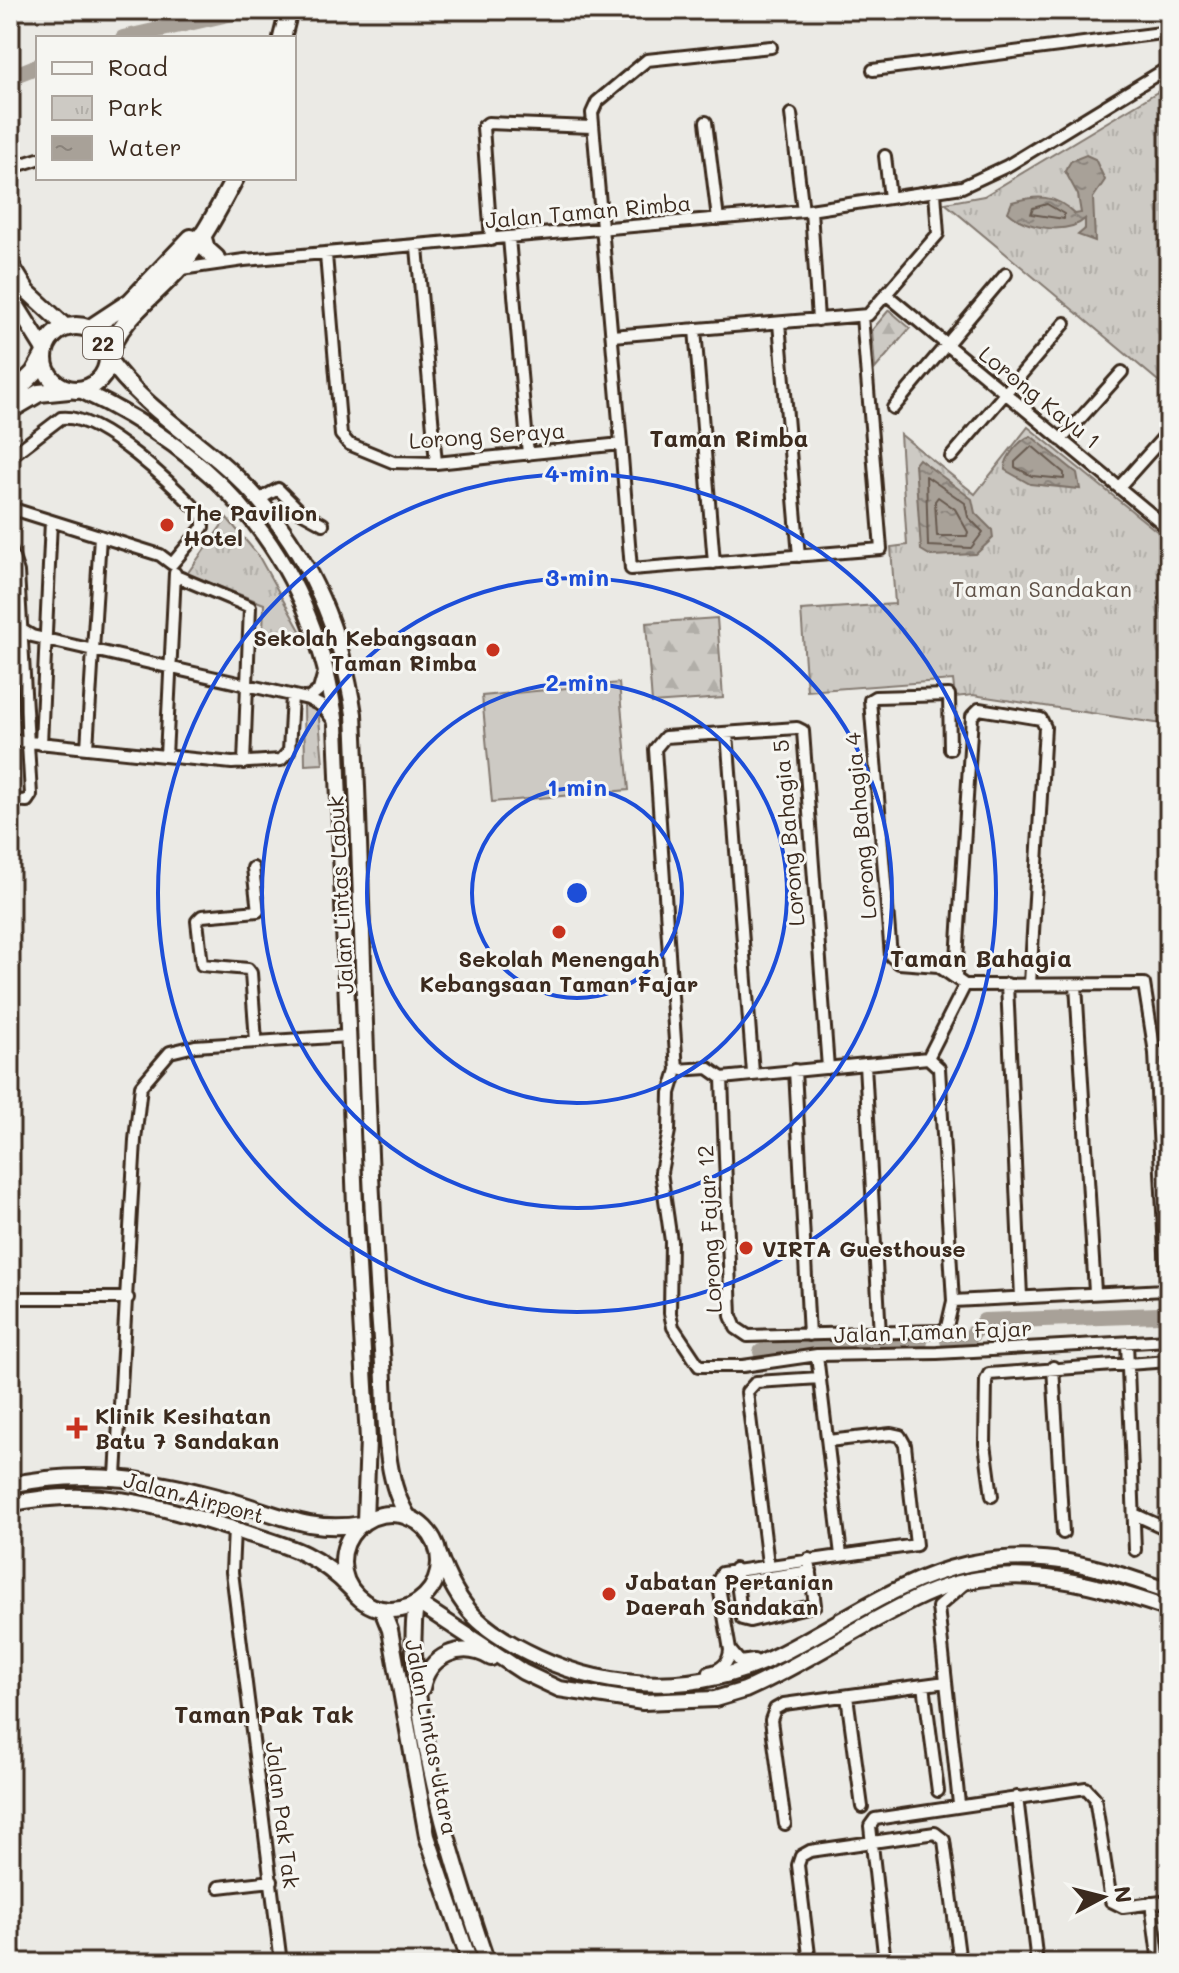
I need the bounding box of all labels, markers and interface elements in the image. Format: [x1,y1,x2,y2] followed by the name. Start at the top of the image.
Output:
[36,36,296,180] legend
[108,51,168,82] text: Road
[108,91,162,122] text: Park
[108,131,182,162] text: Water
[484,188,692,234] street label: Jalan Taman Rimba
[83,327,123,359] road number: 22
[973,339,1107,455] street label: Lorong Kayu 1
[408,415,566,455] street label: Lorong Seraya
[650,422,808,453] district label: Taman Rimba
[545,457,609,488] text: 4 min
[183,498,317,552] place label: The Pavilion Hotel
[158,516,176,534] marker: The Pavilion Hotel
[545,561,609,592] text: 3 min
[952,574,1132,603] park label: Taman Sandakan
[253,623,477,677] place label: Sekolah Kebangsaan Taman Rimba
[484,641,502,659] marker: Sekolah Kebangsaan Taman Rimba
[546,666,609,697] text: 2 min
[837,731,883,921] street label: Lorong Bahagia 4
[765,738,811,928] street label: Lorong Bahagia 5
[547,771,607,802] text: 1 min
[320,795,360,995] street label: Jalan Lintas Labuk
[563,879,591,907] centre of rings
[550,923,568,941] marker: Sekolah Menengah Kebangsaan Taman Fajar
[890,942,1072,973] district label: Taman Bahagia
[420,944,698,998] place label: Sekolah Menengah Kebangsaan Taman Fajar
[690,1144,728,1314] street label: Lorong Fajar 12
[762,1234,966,1263] place label: VIRTA Guesthouse
[737,1239,755,1257] marker: VIRTA Guesthouse
[833,1313,1033,1349] street label: Jalan Taman Fajar
[95,1401,279,1455] place label: Klinik Kesihatan Batu 7 Sandakan
[66,1417,88,1439] marker: Klinik Kesihatan Batu 7 Sandakan
[120,1464,268,1530] street label: Jalan Airport
[625,1567,833,1621] place label: Jabatan Pertanian Daerah Sandakan
[600,1585,618,1603] marker: Jabatan Pertanian Daerah Sandakan
[399,1637,465,1837] street label: Jalan Lintas Utara
[174,1698,354,1729] district label: Taman Pak Tak
[260,1740,306,1890] street label: Jalan Pak Tak
[1063,1857,1143,1937] north arrow
[1108,1884,1139,1905] text: N

